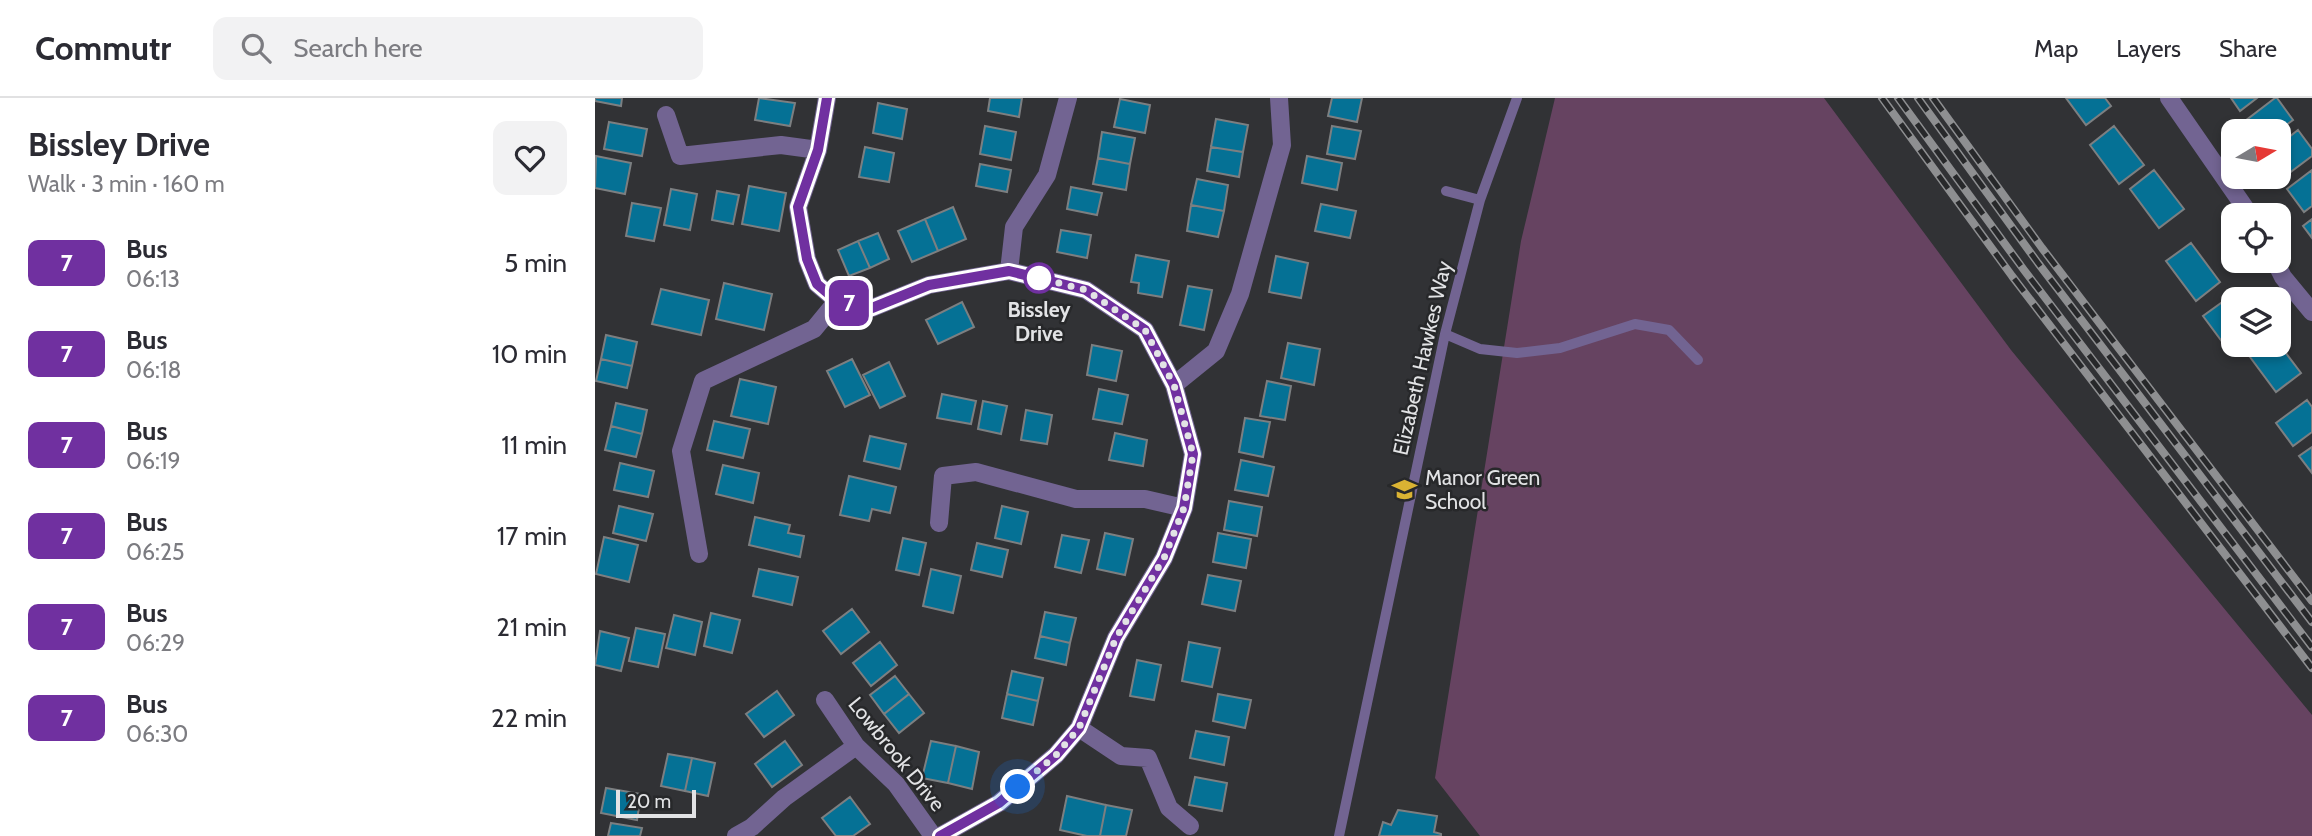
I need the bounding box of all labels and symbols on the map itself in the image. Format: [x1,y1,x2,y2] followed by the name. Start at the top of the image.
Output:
[2221,119,2291,189] north arrow
[1387,258,1457,458] street label: Elizabeth Hawkes Way
[1024,263,1054,293] marker: Bissley Drive
[826,280,872,326] line badge: 7
[1007,297,1071,346] place label: Bissley Drive
[1425,465,1540,514] place label: Manor Green School
[1391,475,1419,503] school or university icon: Manor Green School
[843,692,951,816] street label: Lowbrook Drive
[1000,769,1035,804] your location
[616,787,697,819] scale bar

